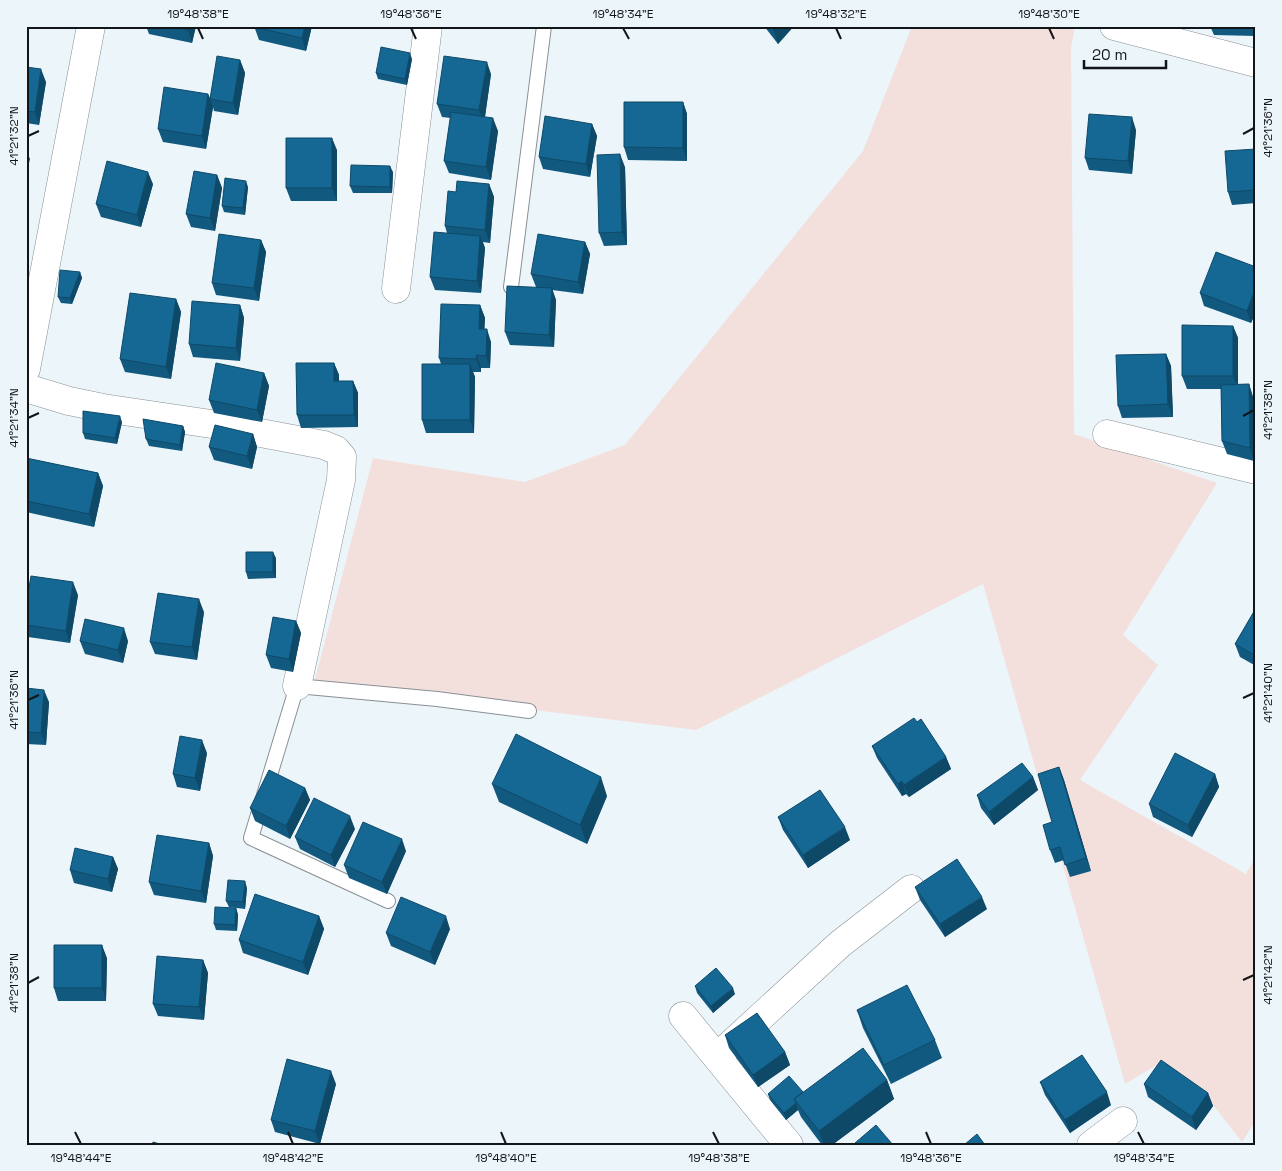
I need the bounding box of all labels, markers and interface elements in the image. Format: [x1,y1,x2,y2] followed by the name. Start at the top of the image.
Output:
[167,6,229,22] text: 19°48'38"E
[380,6,442,22] text: 19°48'36"E
[592,6,654,22] text: 19°48'34"E
[805,6,867,22] text: 19°48'32"E
[1018,6,1080,22] text: 19°48'30"E
[1084,38,1167,70] scale bar
[1092,45,1127,64] text: 20 m
[1260,98,1276,158] text: 41°21'36"N
[6,106,22,166] text: 41°21'32"N
[1260,380,1276,440] text: 41°21'38"N
[6,388,22,448] text: 41°21'34"N
[1260,663,1276,723] text: 41°21'40"N
[6,670,22,730] text: 41°21'36"N
[1260,945,1276,1005] text: 41°21'42"N
[6,953,22,1013] text: 41°21'38"N
[51,1150,112,1166] text: 19°48'44"E
[262,1150,324,1166] text: 19°48'42"E
[475,1150,537,1166] text: 19°48'40"E
[688,1150,750,1166] text: 19°48'38"E
[900,1150,962,1166] text: 19°48'36"E
[1113,1150,1175,1166] text: 19°48'34"E

